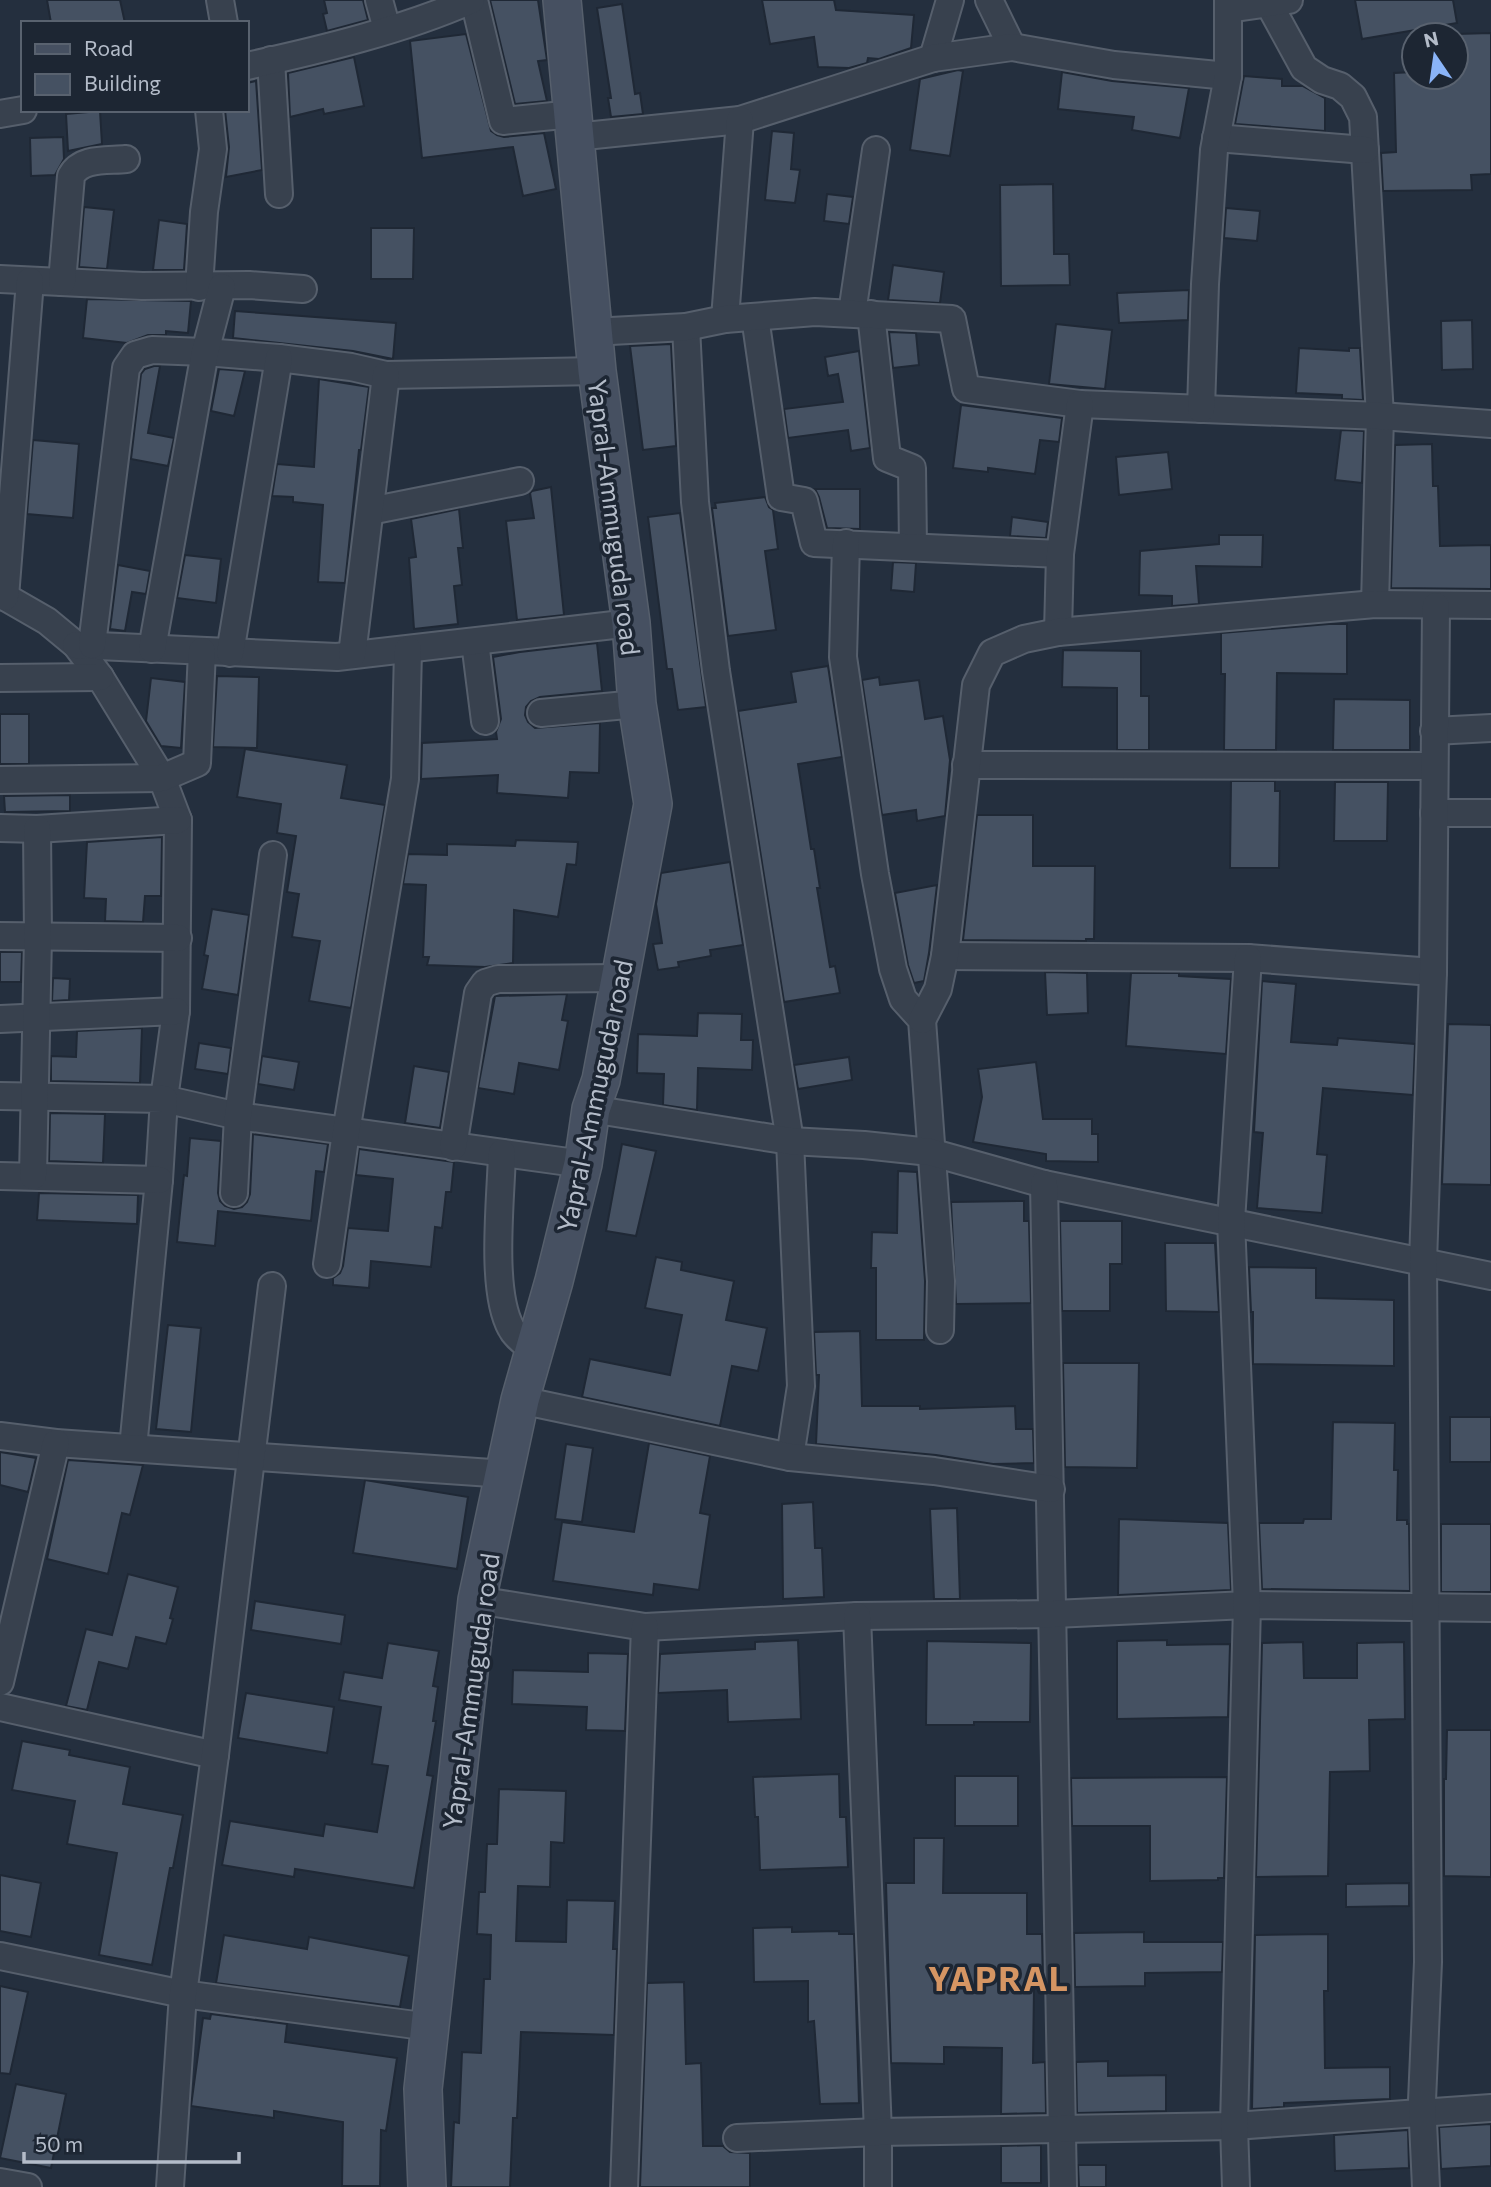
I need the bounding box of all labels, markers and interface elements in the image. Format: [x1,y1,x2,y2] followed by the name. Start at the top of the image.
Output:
[21,21,248,112] legend
[1400,21,1470,91] north arrow
[1422,26,1441,52] text: N
[84,35,133,60] text: Road
[84,70,161,95] text: Building
[583,377,647,657] street label: Yapral-Ammuguda road
[550,957,638,1235] street label: Yapral-Ammuguda road
[435,1551,505,1831] street label: Yapral-Ammuguda road
[928,1957,1070,1998] district label: YAPRAL
[24,2120,240,2164] scale bar
[35,2131,83,2156] text: 50 m

